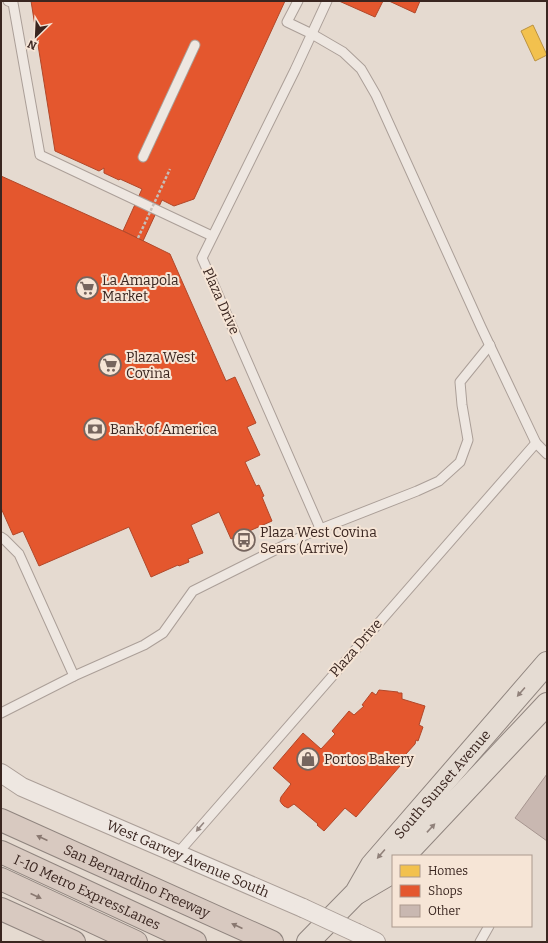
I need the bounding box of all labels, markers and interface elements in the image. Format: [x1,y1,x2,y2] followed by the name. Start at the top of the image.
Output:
[16,16,56,56] north arrow
[25,37,39,52] text: N
[199,265,243,337] street label: Plaza Drive
[102,272,179,305] place label: La Amapola Market
[74,275,100,301] supermarket icon: La Amapola Market
[126,349,196,382] place label: Plaza West Covina
[97,352,123,378] supermarket icon: Plaza West Covina
[82,416,108,442] bank icon: Bank of America
[110,421,217,438] place label: Bank of America
[260,524,377,557] place label: Plaza West Covina Sears (Arrive)
[231,527,257,553] bus stop icon: Plaza West Covina Sears (Arrive)
[326,615,386,681] street label: Plaza Drive
[517,687,526,698] one-way arrow
[390,726,494,842] street label: South Sunset Avenue
[295,746,321,772] shop icon: Portos Bakery
[324,751,415,768] place label: Portos Bakery
[104,816,272,901] street label: West Garvey Avenue South
[196,822,205,832] one-way arrow
[427,823,436,833] one-way arrow
[35,835,47,841] one-way arrow
[61,841,213,922] street label: San Bernardino Freeway
[377,849,386,859] one-way arrow
[11,851,163,933] street label: I-10 Metro ExpressLanes
[392,855,532,927] legend
[428,864,468,878] text: Homes
[428,884,463,898] text: Shops
[31,893,43,899] one-way arrow
[428,904,461,918] text: Other
[231,923,242,929] one-way arrow

